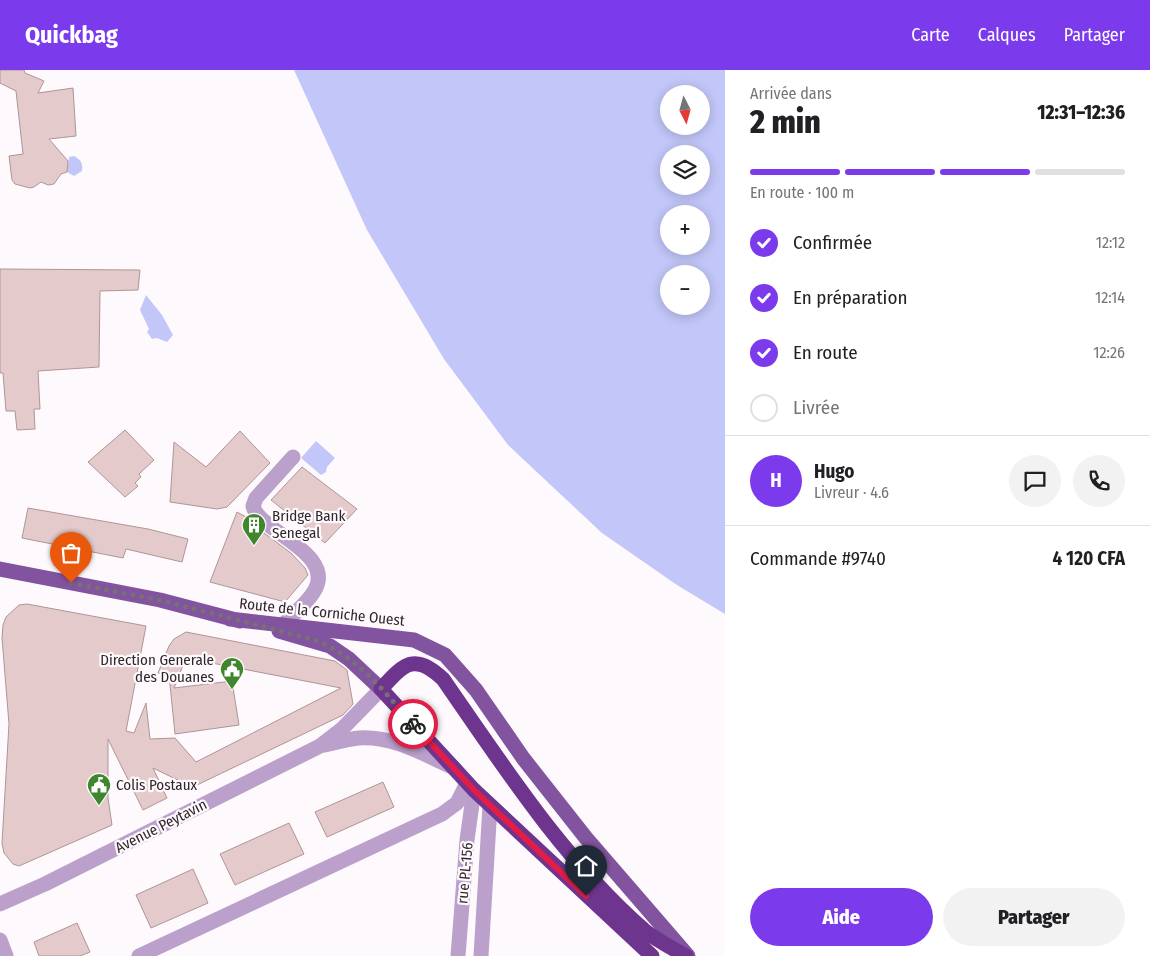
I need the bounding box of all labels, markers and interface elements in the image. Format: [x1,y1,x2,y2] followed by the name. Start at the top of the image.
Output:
[25,21,118,49] text: Quickbag
[911,24,950,46] text: Carte
[978,24,1036,46] text: Calques
[1064,24,1125,46] text: Partager
[750,84,832,103] text: Arrivée dans
[660,85,710,135] north arrow
[660,85,710,315] map controls
[1037,101,1125,124] text: 12:31–12:36
[750,103,821,141] text: 2 min
[660,145,710,195] button: layers
[750,183,854,202] text: En route · 100 m
[660,205,710,255] button: +
[750,229,778,257] icon: check
[793,231,872,254] text: Confirmée
[1096,233,1125,252] text: 12:12
[660,265,710,315] button: −
[750,284,778,312] icon: check
[793,286,907,309] text: En préparation
[1095,288,1125,307] text: 12:14
[750,339,778,367] icon: check
[793,341,858,364] text: En route
[1093,343,1125,362] text: 12:26
[793,396,840,419] text: Livrée
[1009,455,1061,507] button: chat
[1073,455,1125,507] button: phone
[814,460,854,483] text: Hugo
[770,469,782,492] text: H
[814,483,889,502] text: Livreur · 4.6
[272,507,345,542] place label: Bridge Bank Senegal
[241,512,267,546] building icon: Bridge Bank Senegal
[50,532,92,583] pin
[57,539,85,567] icon: bag
[750,547,886,570] text: Commande #9740
[1052,547,1125,570] text: 4 120 CFA
[238,594,406,630] street label: Route de la Corniche Ouest
[100,651,214,686] place label: Direction Generale des Douanes
[219,656,245,690] public building icon: Direction Generale des Douanes
[388,699,438,749] courier
[399,710,427,738] icon: bike
[86,772,112,806] public building icon: Colis Postaux
[116,776,198,794] place label: Colis Postaux
[112,795,210,857] street label: Avenue Peytavin
[453,841,477,905] street label: rue PL-156
[565,845,607,896] pin
[572,852,600,880] icon: home
[750,888,933,946] button: Aide
[943,888,1125,946] button: Partager

